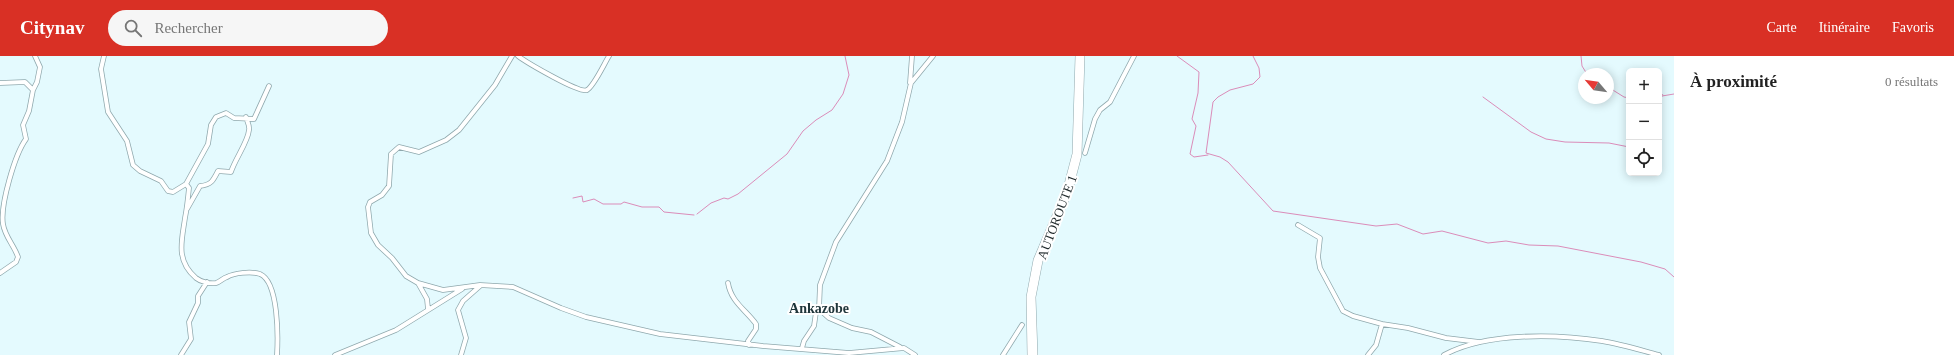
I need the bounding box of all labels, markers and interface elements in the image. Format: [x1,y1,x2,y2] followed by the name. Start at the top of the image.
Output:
[108,10,388,46] search box
[20,17,84,38] text: Citynav
[122,17,144,39] icon: search
[154,20,223,36] text: Rechercher
[1766,20,1797,35] text: Carte
[1819,20,1870,35] text: Itinéraire
[1892,20,1934,35] text: Favoris
[1578,68,1614,104] north arrow
[1626,68,1662,176] map controls
[1626,68,1662,104] button: +
[1690,72,1777,91] text: À proximité
[1885,74,1938,89] text: 0 résultats
[1626,104,1662,140] button: −
[1626,140,1662,176] button: locate
[1034,173,1080,261] street label: AUTOROUTE 1
[789,301,849,316] district label: Ankazobe

